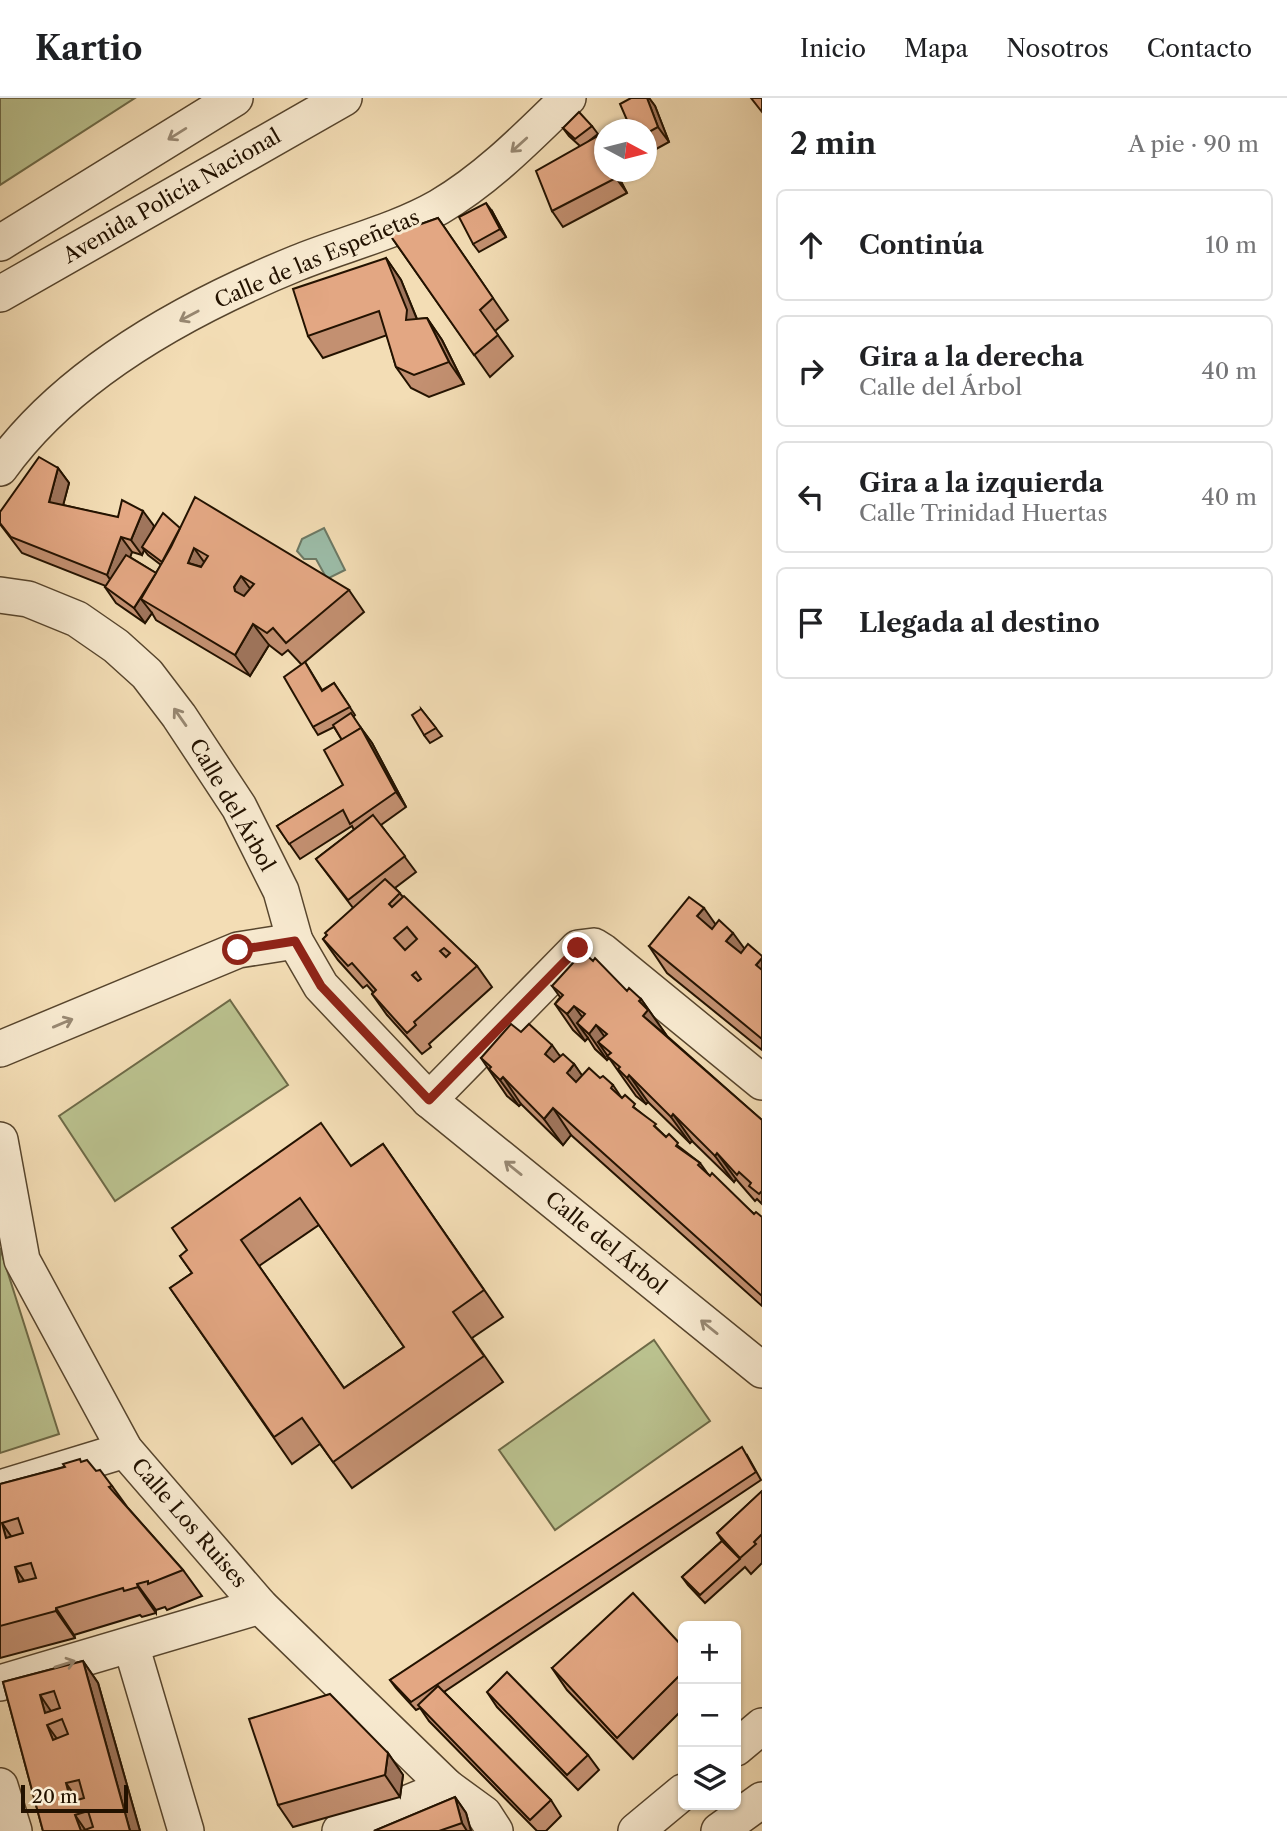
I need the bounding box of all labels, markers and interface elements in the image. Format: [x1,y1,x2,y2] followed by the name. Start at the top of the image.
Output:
[35,28,143,69] text: Kartio
[800,34,866,63] text: Inicio
[904,34,968,63] text: Mapa
[1006,34,1109,63] text: Nosotros
[1147,34,1252,63] text: Contacto
[594,119,657,182] north arrow
[58,123,285,269] street label: Avenida Policía Nacional
[790,125,876,162] text: 2 min
[168,127,188,141] one-way arrow
[1128,130,1259,158] text: A pie · 90 m
[510,137,528,153] one-way arrow
[211,204,423,313] street label: Calle de las Espeñetas
[792,226,830,264] icon: ahead
[859,229,984,261] text: Continúa
[1205,231,1257,259] text: 10 m
[179,310,200,323] one-way arrow
[859,341,1084,373] text: Gira a la derecha
[792,352,830,390] icon: right
[1202,357,1257,385] text: 40 m
[859,373,1022,401] text: Calle del Árbol
[859,467,1104,499] text: Gira a la izquierda
[792,478,830,516] icon: left
[1202,483,1257,511] text: 40 m
[859,499,1107,527] text: Calle Trinidad Huertas
[792,604,830,642] icon: arrive
[859,607,1100,639] text: Llegada al destino
[173,708,187,727] one-way arrow
[184,734,280,875] street label: Calle del Árbol
[562,932,593,963] route end
[222,934,253,965] route start
[52,1015,73,1028] one-way arrow
[505,1160,523,1176] one-way arrow
[541,1186,672,1299] street label: Calle del Árbol
[700,1319,718,1334] one-way arrow
[126,1453,252,1592] street label: Calle Los Ruises
[678,1621,741,1810] map controls
[678,1621,741,1684] button: +
[54,1656,76,1669] one-way arrow
[678,1684,741,1747] button: −
[678,1747,741,1810] button: layers
[21,1782,128,1814] scale bar
[32,1785,78,1808] text: 20 m

